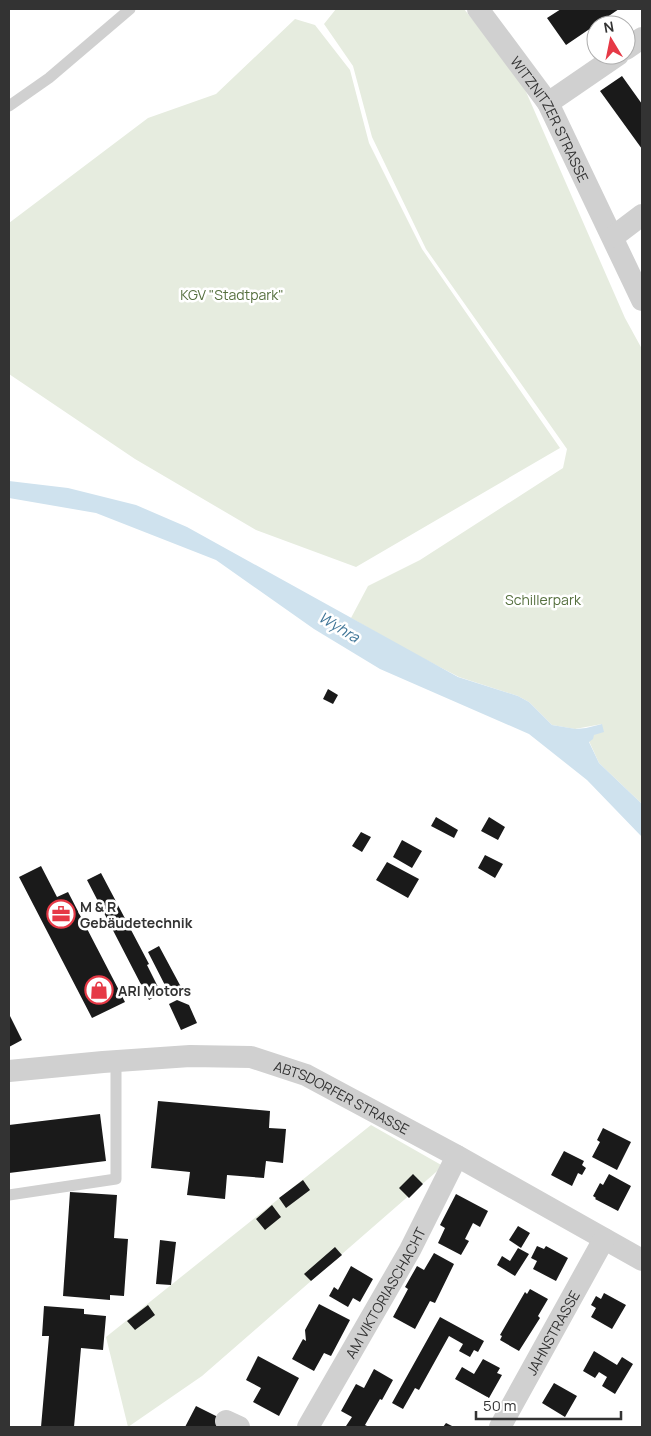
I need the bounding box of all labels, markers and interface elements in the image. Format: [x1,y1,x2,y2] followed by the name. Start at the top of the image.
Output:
[586,15,636,65] north arrow
[602,16,615,37] text: N
[507,52,594,185] street label: WITZNITZER STRASSE
[180,285,284,304] park label: KGV "Stadtpark"
[505,590,582,609] park label: Schillerpark
[315,607,364,648] water label: Wyhra
[80,897,193,932] place label: M & R Gebäudetechnik
[46,899,76,929] office icon: M & R Gebäudetechnik
[84,975,114,1005] shop icon: ARI Motors
[118,981,192,1000] place label: ARI Motors
[272,1056,413,1138] street label: ABTSDORFER STRASSE
[340,1223,430,1361] street label: AM VIKTORIASCHACHT
[521,1287,583,1378] street label: JAHNSTRASSE
[476,1388,621,1420] scale bar
[483,1395,517,1416] text: 50 m

